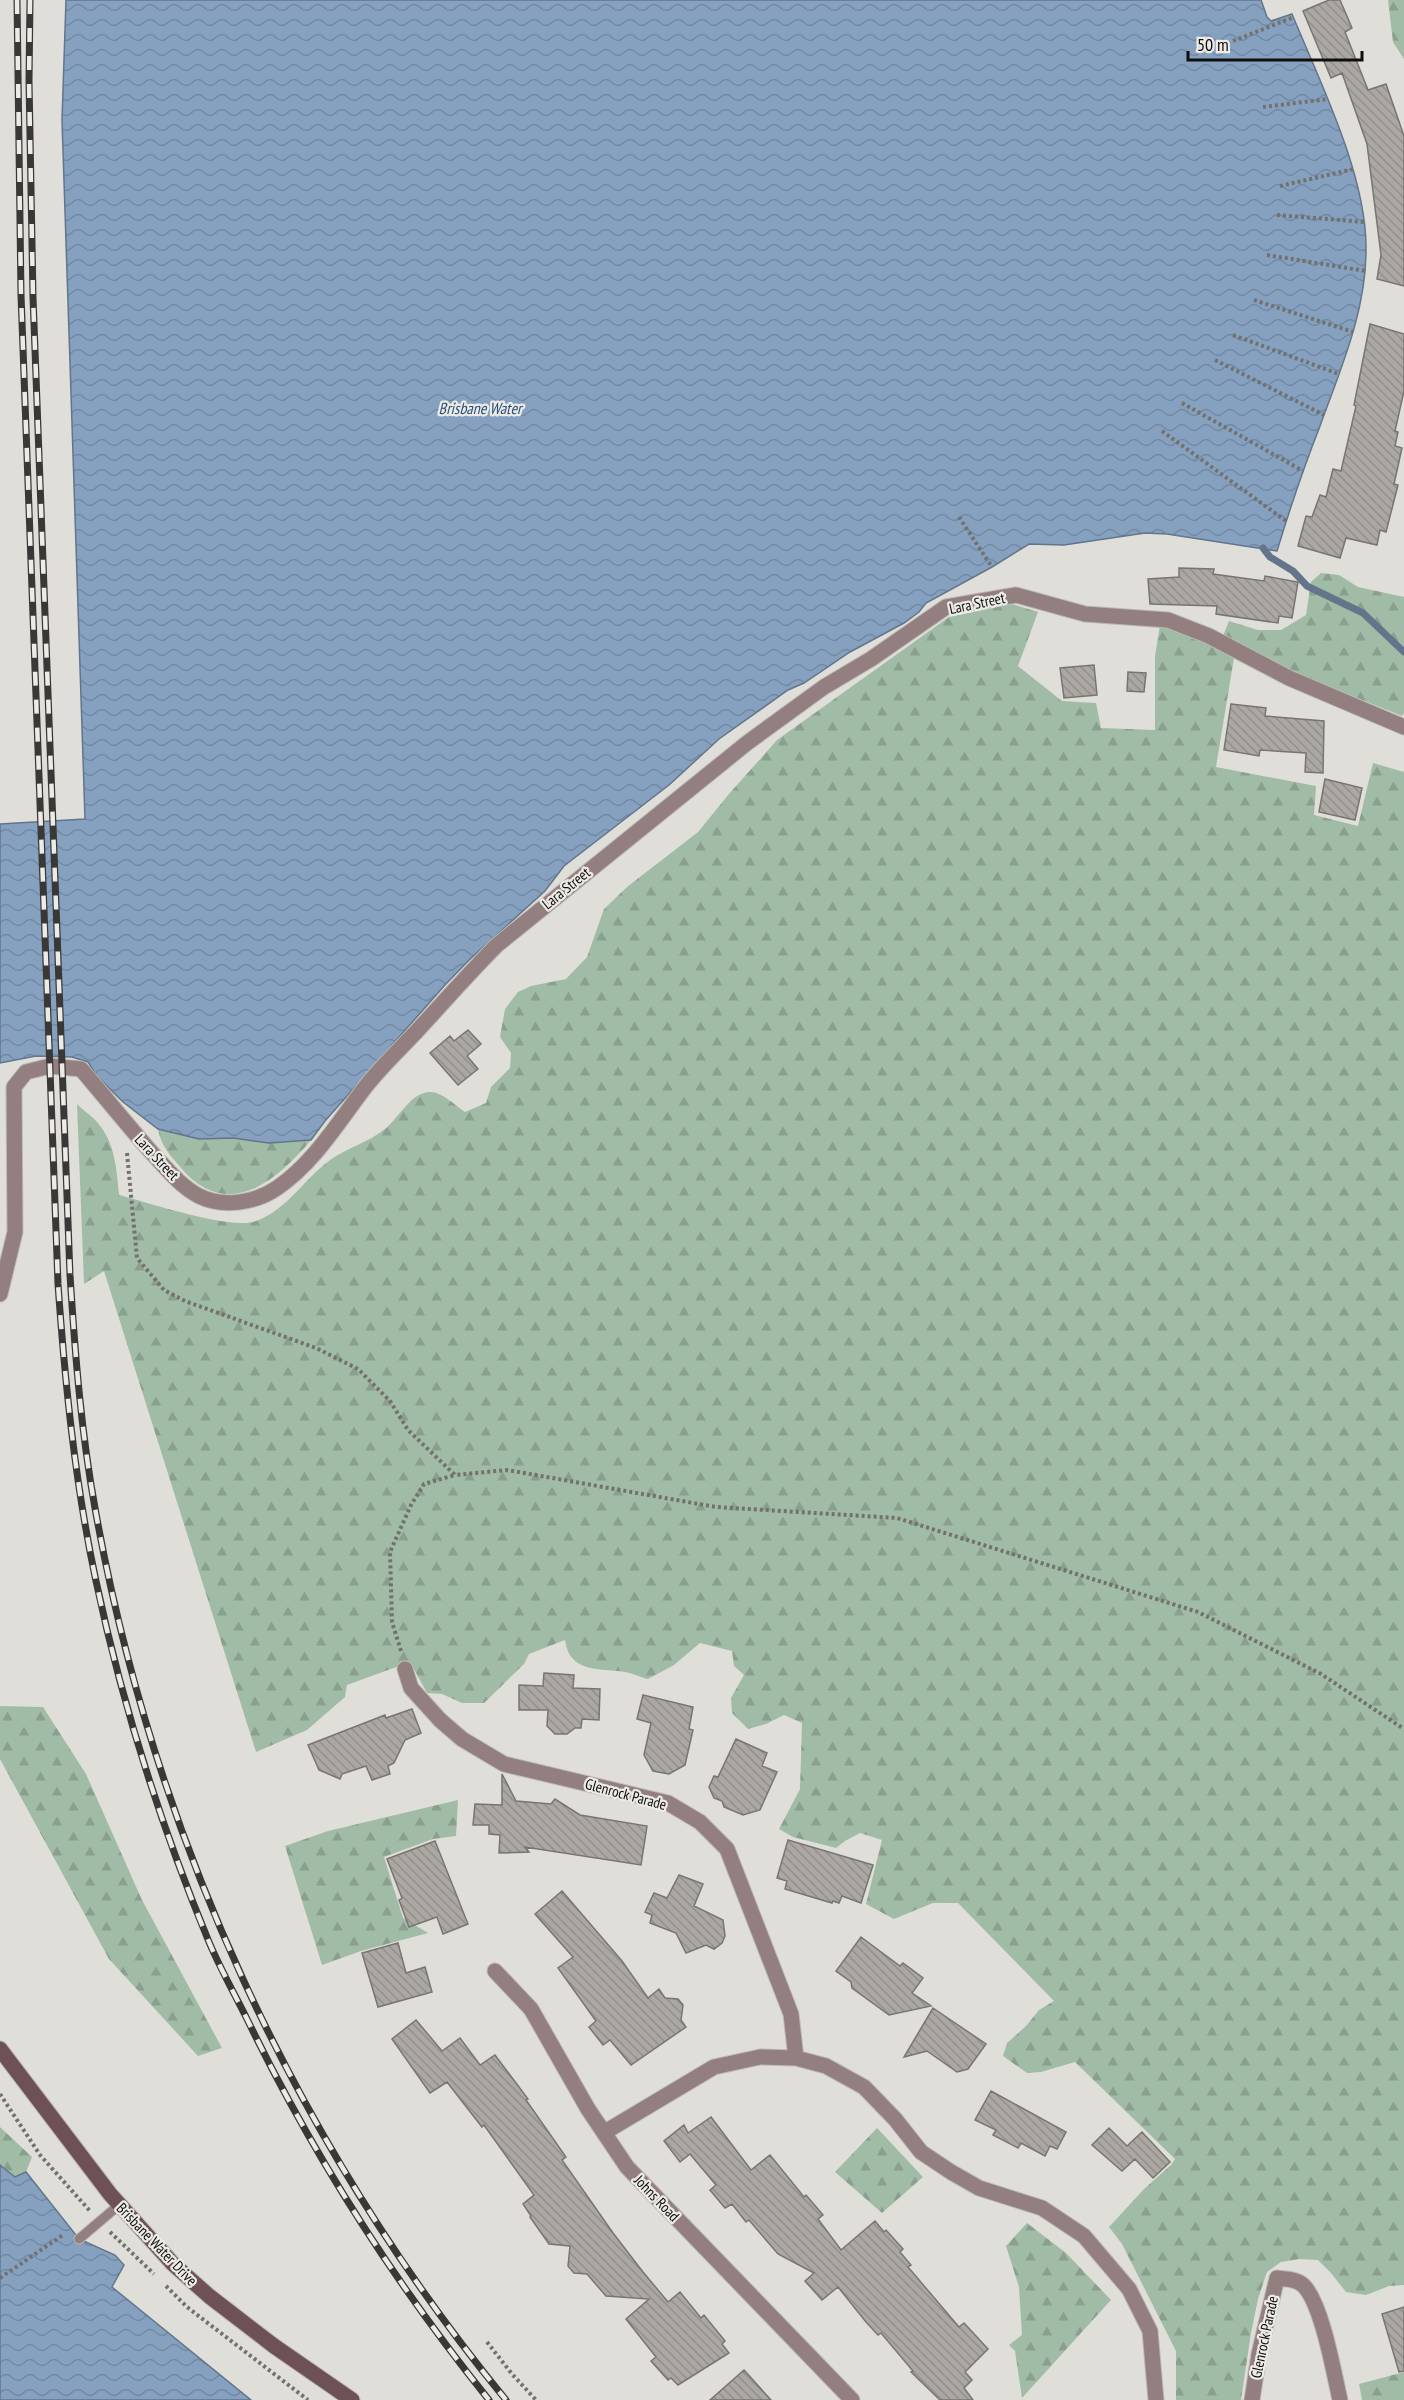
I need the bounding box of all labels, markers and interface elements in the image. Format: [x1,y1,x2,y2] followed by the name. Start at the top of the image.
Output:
[1188,24,1362,62] scale bar
[1197,33,1229,56] text: 50 m
[439,398,524,418] water label: Brisbane Water
[947,588,1007,618] street label: Lara Street
[538,863,594,913] street label: Lara Street
[131,1130,183,1184] street label: Lara Street
[583,1774,669,1814] street label: Glenrock Parade
[630,2170,684,2225] street label: Johns Road
[113,2199,201,2289] street label: Brisbane Water Drive
[1246,2294,1282,2380] street label: Glenrock Parade

